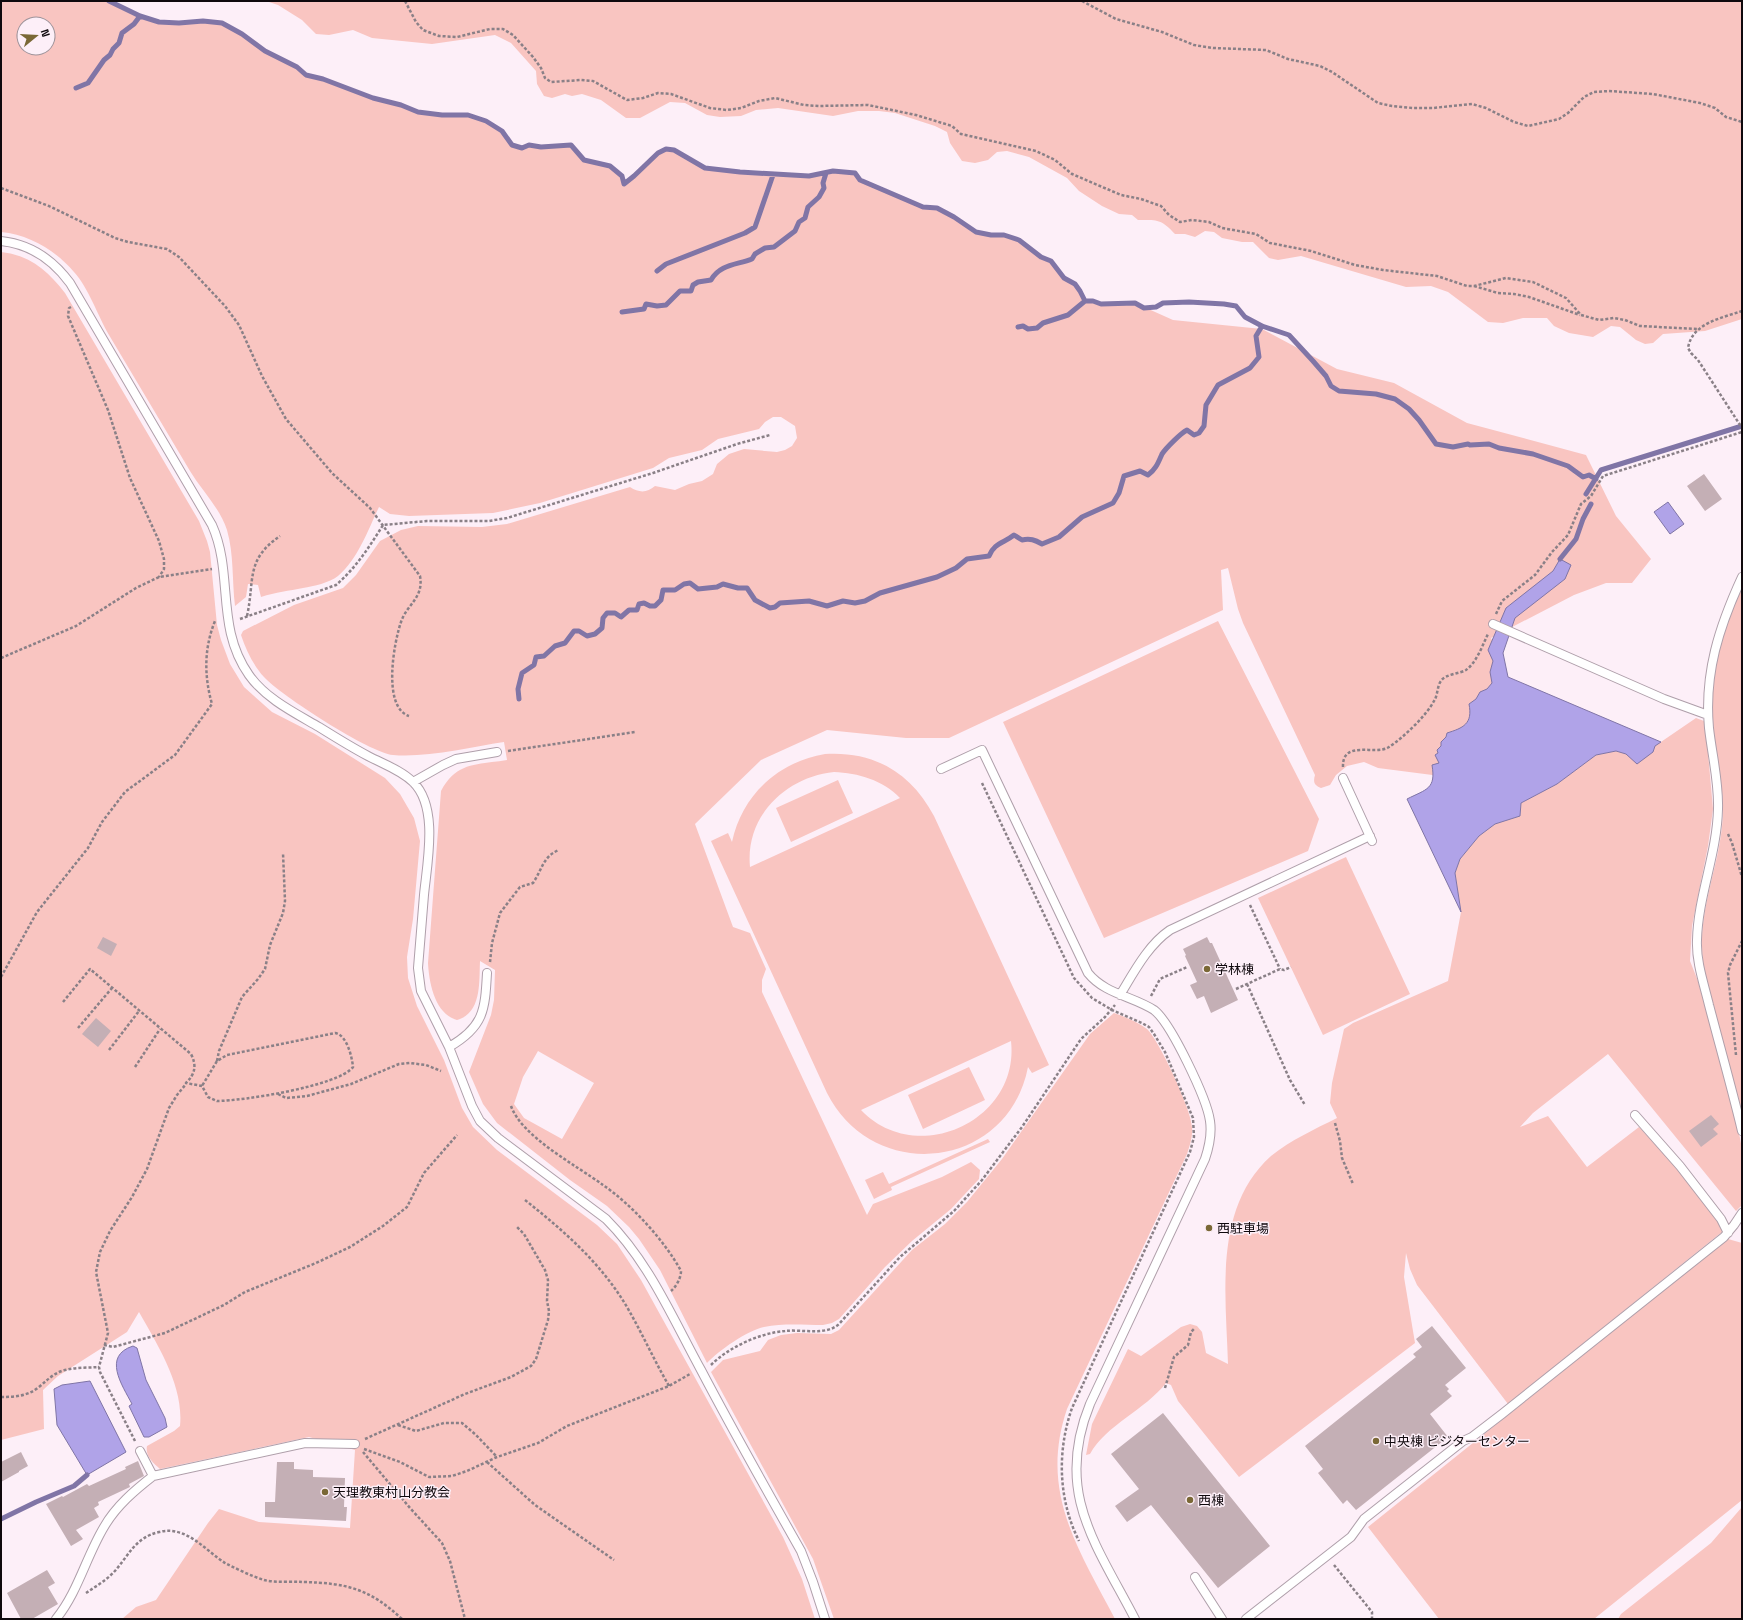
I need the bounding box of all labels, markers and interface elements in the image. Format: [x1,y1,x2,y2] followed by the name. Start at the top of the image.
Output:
[16,16,56,56] north arrow
[38,27,53,39] text: N
[1215,961,1254,978] place label: 学林棟
[1202,964,1212,974] marker: 学林棟
[1217,1220,1269,1237] place label: 西駐車場
[1204,1223,1214,1233] marker: 西駐車場
[1384,1433,1530,1450] place label: 中央棟 ビジターセンター
[1371,1436,1381,1446] marker: 中央棟 ビジターセンター
[333,1484,450,1501] place label: 天理教東村山分教会
[320,1487,330,1497] marker: 天理教東村山分教会
[1198,1492,1224,1509] place label: 西棟
[1185,1495,1195,1505] marker: 西棟

